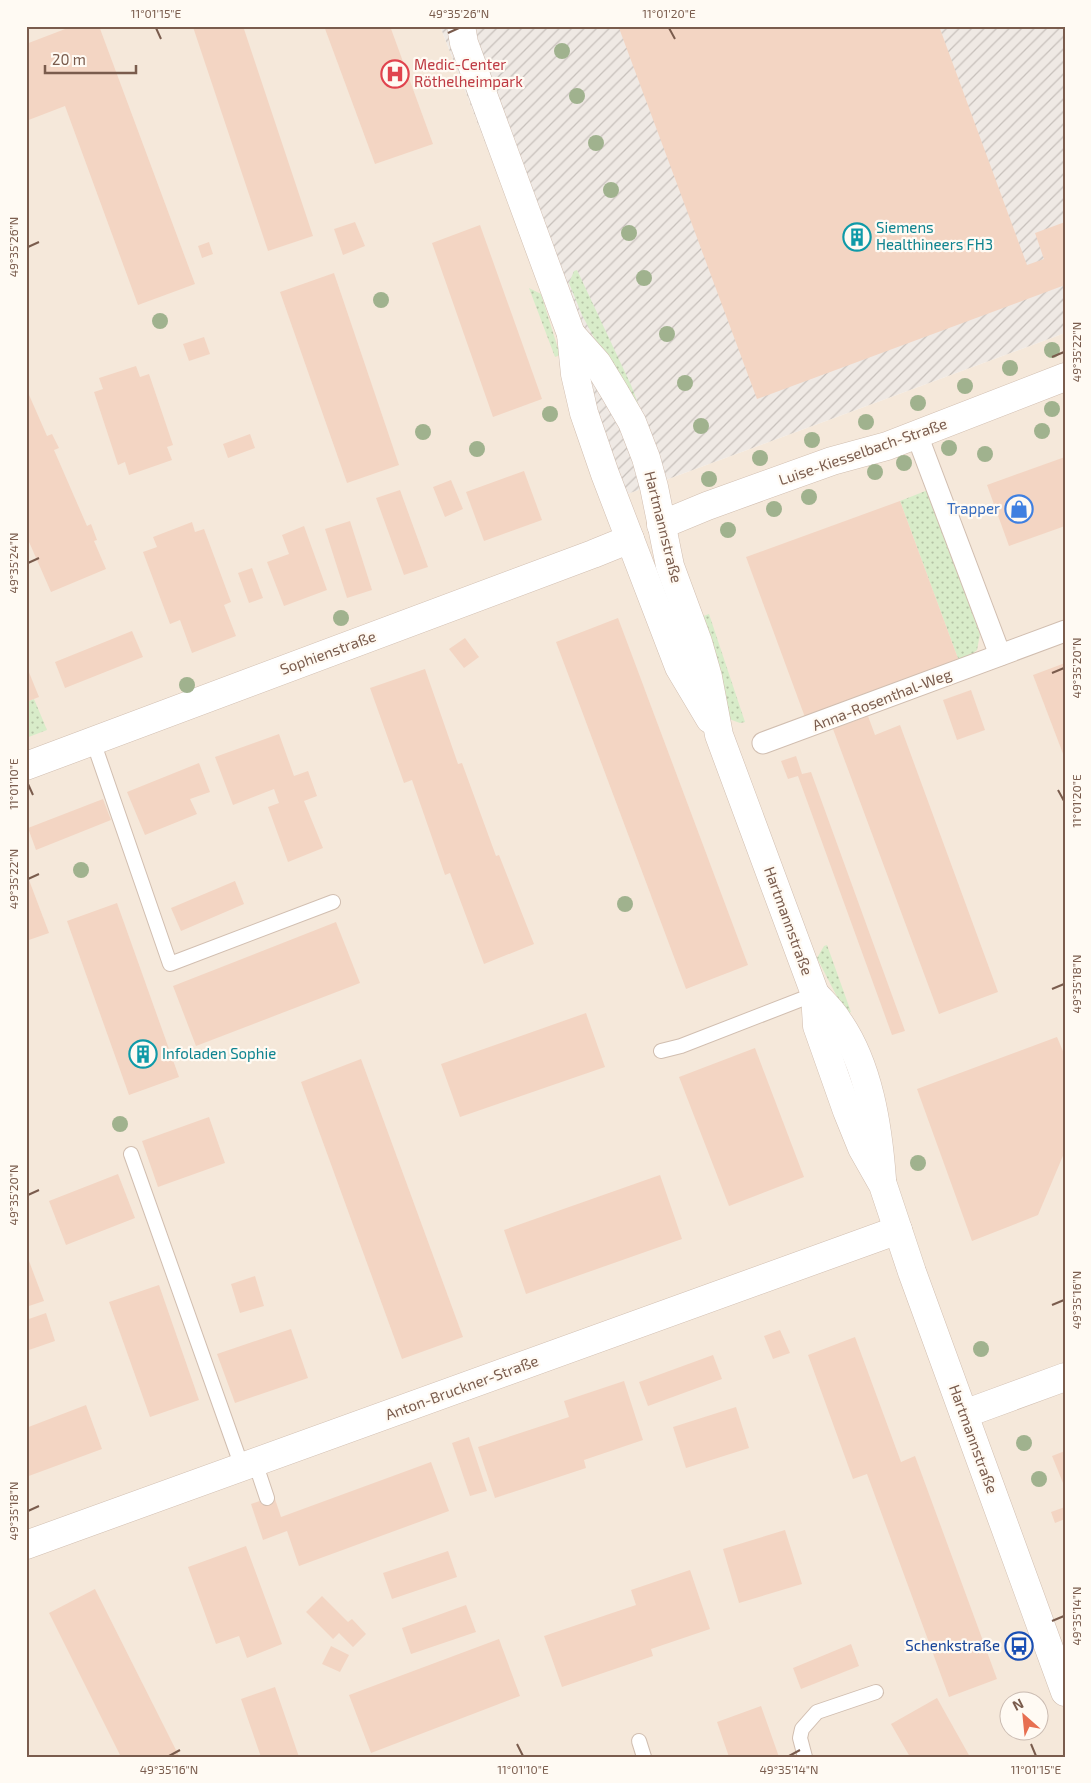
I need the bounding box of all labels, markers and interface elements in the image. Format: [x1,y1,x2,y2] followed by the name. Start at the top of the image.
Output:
[131,6,182,20] text: 11°01'15"E
[429,6,489,20] text: 49°35'26"N
[642,6,696,20] text: 11°01'20"E
[45,42,136,74] scale bar
[52,50,86,68] text: 20 m
[414,55,523,90] place label: Medic-Center Röthelheimpark
[380,59,410,89] hospital icon: Medic-Center Röthelheimpark
[6,217,20,277] text: 49°35'26"N
[876,218,993,253] place label: Siemens Healthineers FH3
[842,222,872,252] building icon: Siemens Healthineers FH3
[1069,322,1083,382] text: 49°35'22"N
[776,414,949,488] street label: Luise-Kiesselbach-Straße
[641,469,687,585] street label: Hartmannstraße
[1004,494,1034,524] shop icon: Trapper
[947,499,1000,517] place label: Trapper
[6,533,20,594] text: 49°35'24"N
[277,626,378,678] street label: Sophienstraße
[1069,638,1083,698] text: 49°35'20"N
[809,664,954,734] street label: Anna-Rosenthal-Weg
[6,758,20,810] text: 11°01'10"E
[1069,774,1083,828] text: 11°01'20"E
[6,849,20,909] text: 49°35'22"N
[761,864,817,978] street label: Hartmannstraße
[1069,955,1083,1013] text: 49°35'18"N
[128,1039,158,1069] building icon: Infoladen Sophie
[162,1044,276,1062] place label: Infoladen Sophie
[6,1165,20,1225] text: 49°35'20"N
[1069,1271,1083,1329] text: 49°35'16"N
[383,1351,541,1423] street label: Anton-Bruckner-Straße
[946,1382,1002,1496] street label: Hartmannstraße
[6,1482,20,1540] text: 49°35'18"N
[1069,1586,1083,1646] text: 49°35'14"N
[1004,1631,1034,1661] bus stop icon: Schenkstraße
[905,1636,1000,1654] place label: Schenkstraße
[998,1690,1048,1740] north arrow
[1010,1694,1026,1714] text: N
[140,1762,198,1776] text: 49°35'16"N
[497,1762,549,1776] text: 11°01'10"E
[759,1762,819,1776] text: 49°35'14"N
[1011,1762,1062,1776] text: 11°01'15"E

